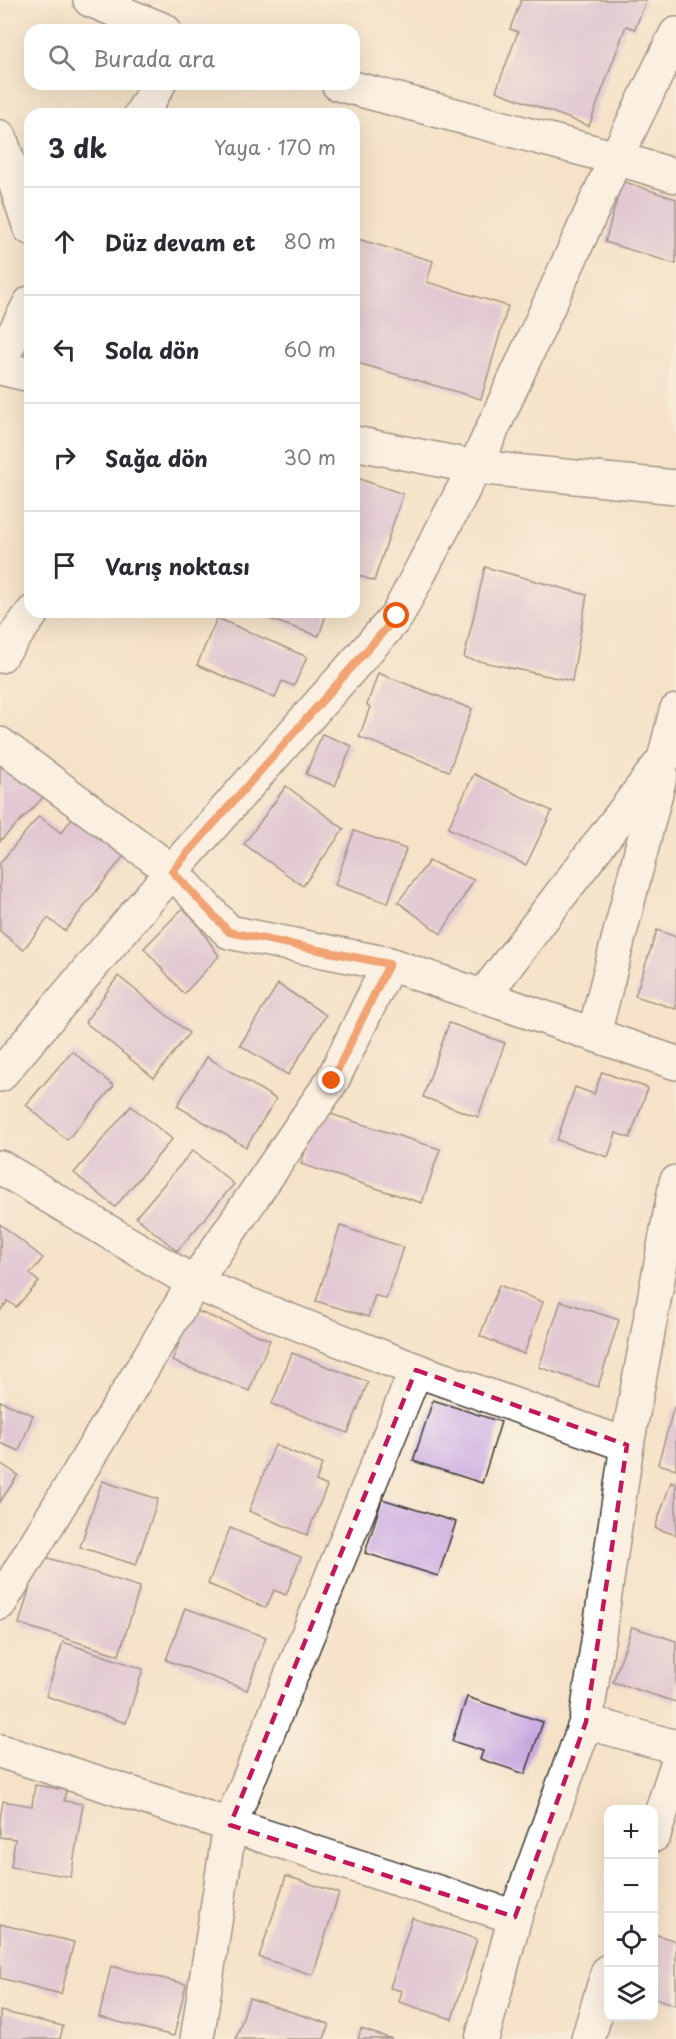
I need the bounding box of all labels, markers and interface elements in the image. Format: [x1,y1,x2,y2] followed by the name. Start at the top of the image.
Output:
[24,24,360,90] search box
[45,41,78,74] icon: search
[93,41,215,74] text: Burada ara
[48,128,107,167] text: 3 dk
[214,132,336,162] text: Yaya · 170 m
[48,225,81,258] icon: ahead
[105,225,256,258] text: Düz devam et
[284,226,336,256] text: 80 m
[48,333,81,366] icon: left
[105,333,199,366] text: Sola dön
[284,334,336,364] text: 60 m
[48,441,81,474] icon: right
[105,441,208,474] text: Sağa dön
[283,442,336,472] text: 30 m
[48,549,81,582] icon: arrive
[105,549,250,582] text: Varış noktası
[383,602,409,628] route start
[318,1067,344,1093] route end
[604,1805,658,2021] map controls
[604,1805,658,1859] button: +
[604,1859,658,1913] button: −
[604,1913,658,1967] button: locate
[604,1967,658,2021] button: layers

